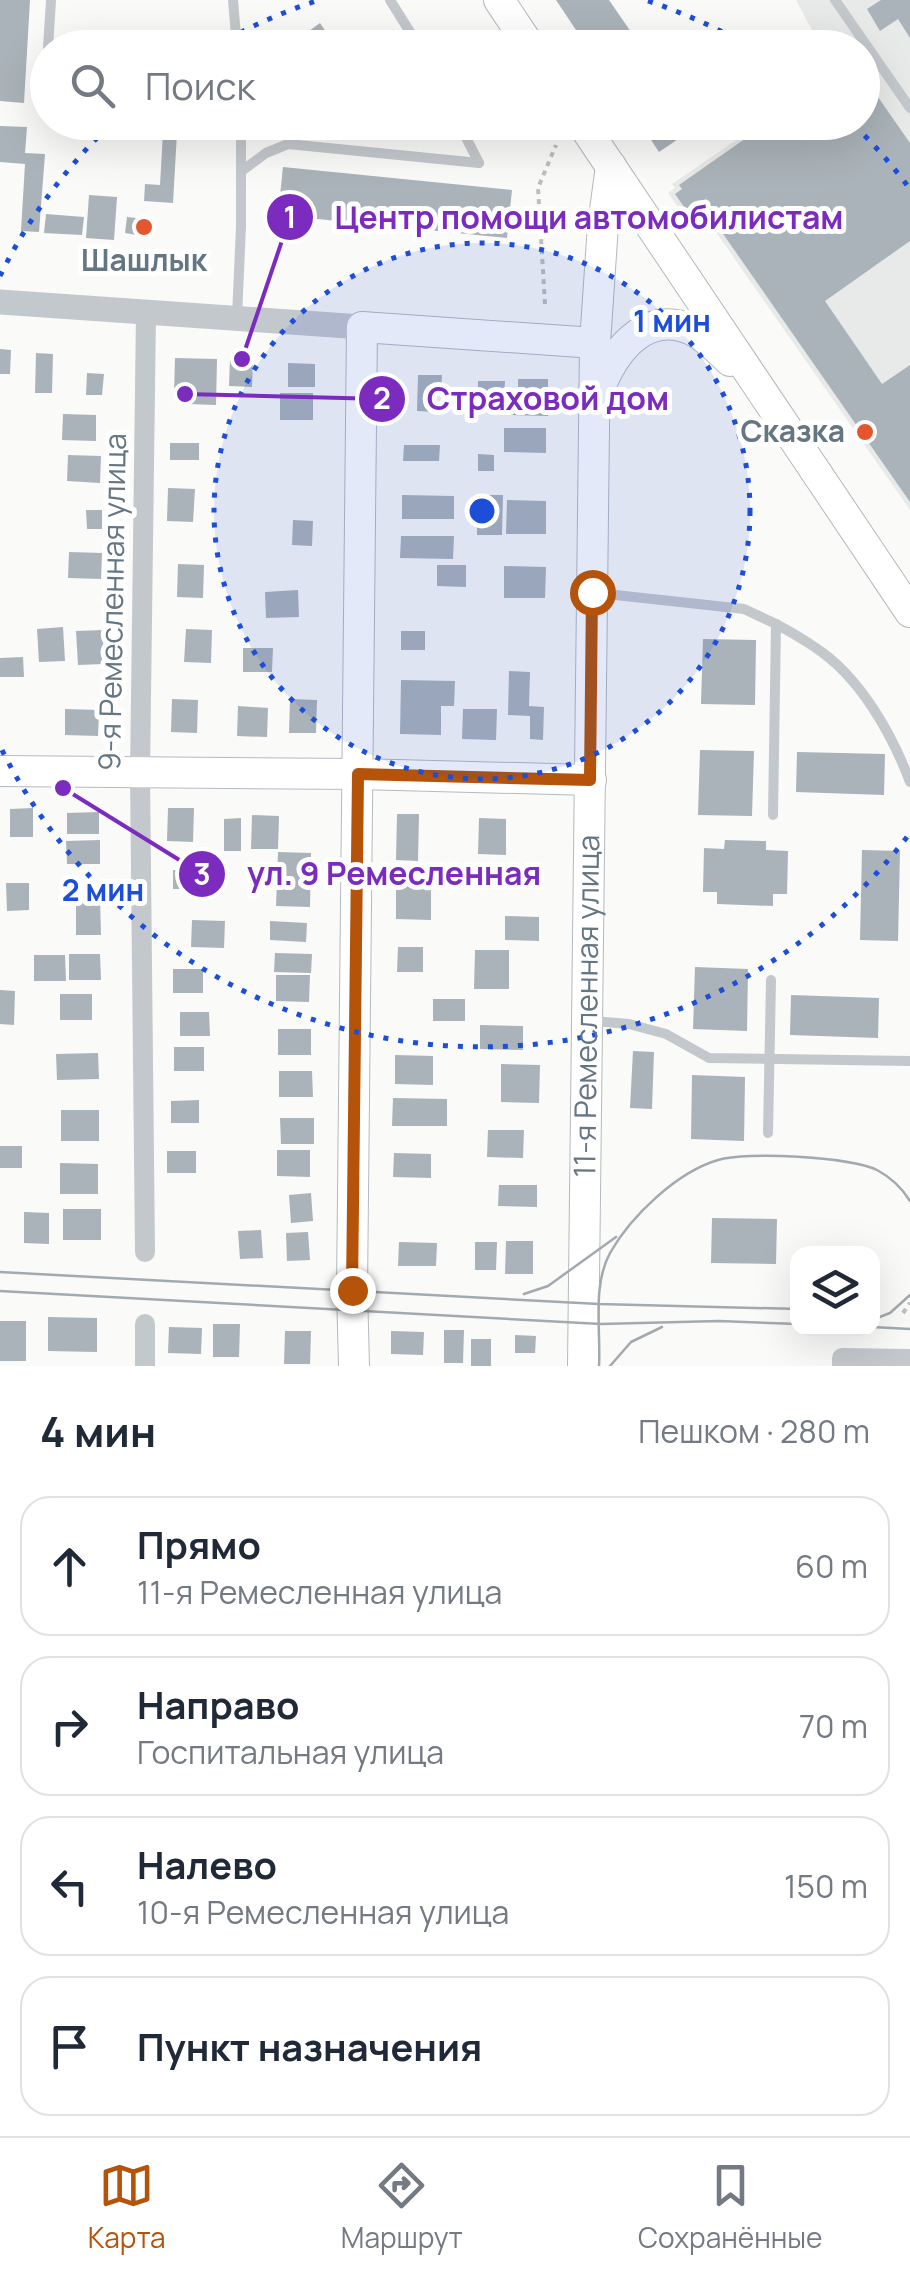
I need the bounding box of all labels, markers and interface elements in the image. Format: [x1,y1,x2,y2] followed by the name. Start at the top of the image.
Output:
[30,30,880,140] search box
[65,58,120,113] icon: search
[145,59,255,111] text: Поиск
[265,186,864,248] callout: Центр помощи автомобилистам
[335,195,844,239] text: Центр помощи автомобилистам
[283,196,297,237] text: 1
[133,216,155,238] marker: Шашлык
[81,239,208,280] place label: Шашлык
[633,300,711,341] text: 1 мин
[357,368,689,430] callout: Страховой дом
[427,376,669,420] text: Страховой дом
[373,377,391,418] text: 2
[740,410,845,451] place label: Сказка
[854,421,876,443] marker: Сказка
[88,433,135,771] street label: 9-я Ремесленная улица
[464,493,500,529] centre of rings
[570,570,616,616] route start
[563,834,608,1178] street label: 11-я Ремесленная улица
[177,843,561,905] callout: ул. 9 Ремесленная
[247,851,541,895] text: ул. 9 Ремесленная
[193,853,211,894] text: 3
[62,869,144,910] text: 2 мин
[790,1246,880,1336] map controls
[790,1246,880,1336] button: layers
[330,1268,376,1314] route end
[40,1402,156,1460] text: 4 мин
[638,1409,870,1453] text: Пешком · 280 m
[137,1518,261,1570] text: Прямо
[42,1539,97,1594] icon: ahead
[795,1544,868,1588] text: 60 m
[137,1570,502,1614] text: 11-я Ремесленная улица
[137,1678,299,1730] text: Направо
[42,1699,97,1754] icon: right
[799,1704,868,1748] text: 70 m
[137,1730,444,1774] text: Госпитальная улица
[137,1838,277,1890] text: Налево
[42,1859,97,1914] icon: left
[784,1864,868,1908] text: 150 m
[137,1890,509,1934] text: 10-я Ремесленная улица
[42,2019,97,2074] icon: arrive
[137,2020,482,2072] text: Пункт назначения
[88,2158,166,2256] tab: Карта
[341,2158,463,2256] tab: Маршрут
[638,2158,822,2256] tab: Сохранённые

